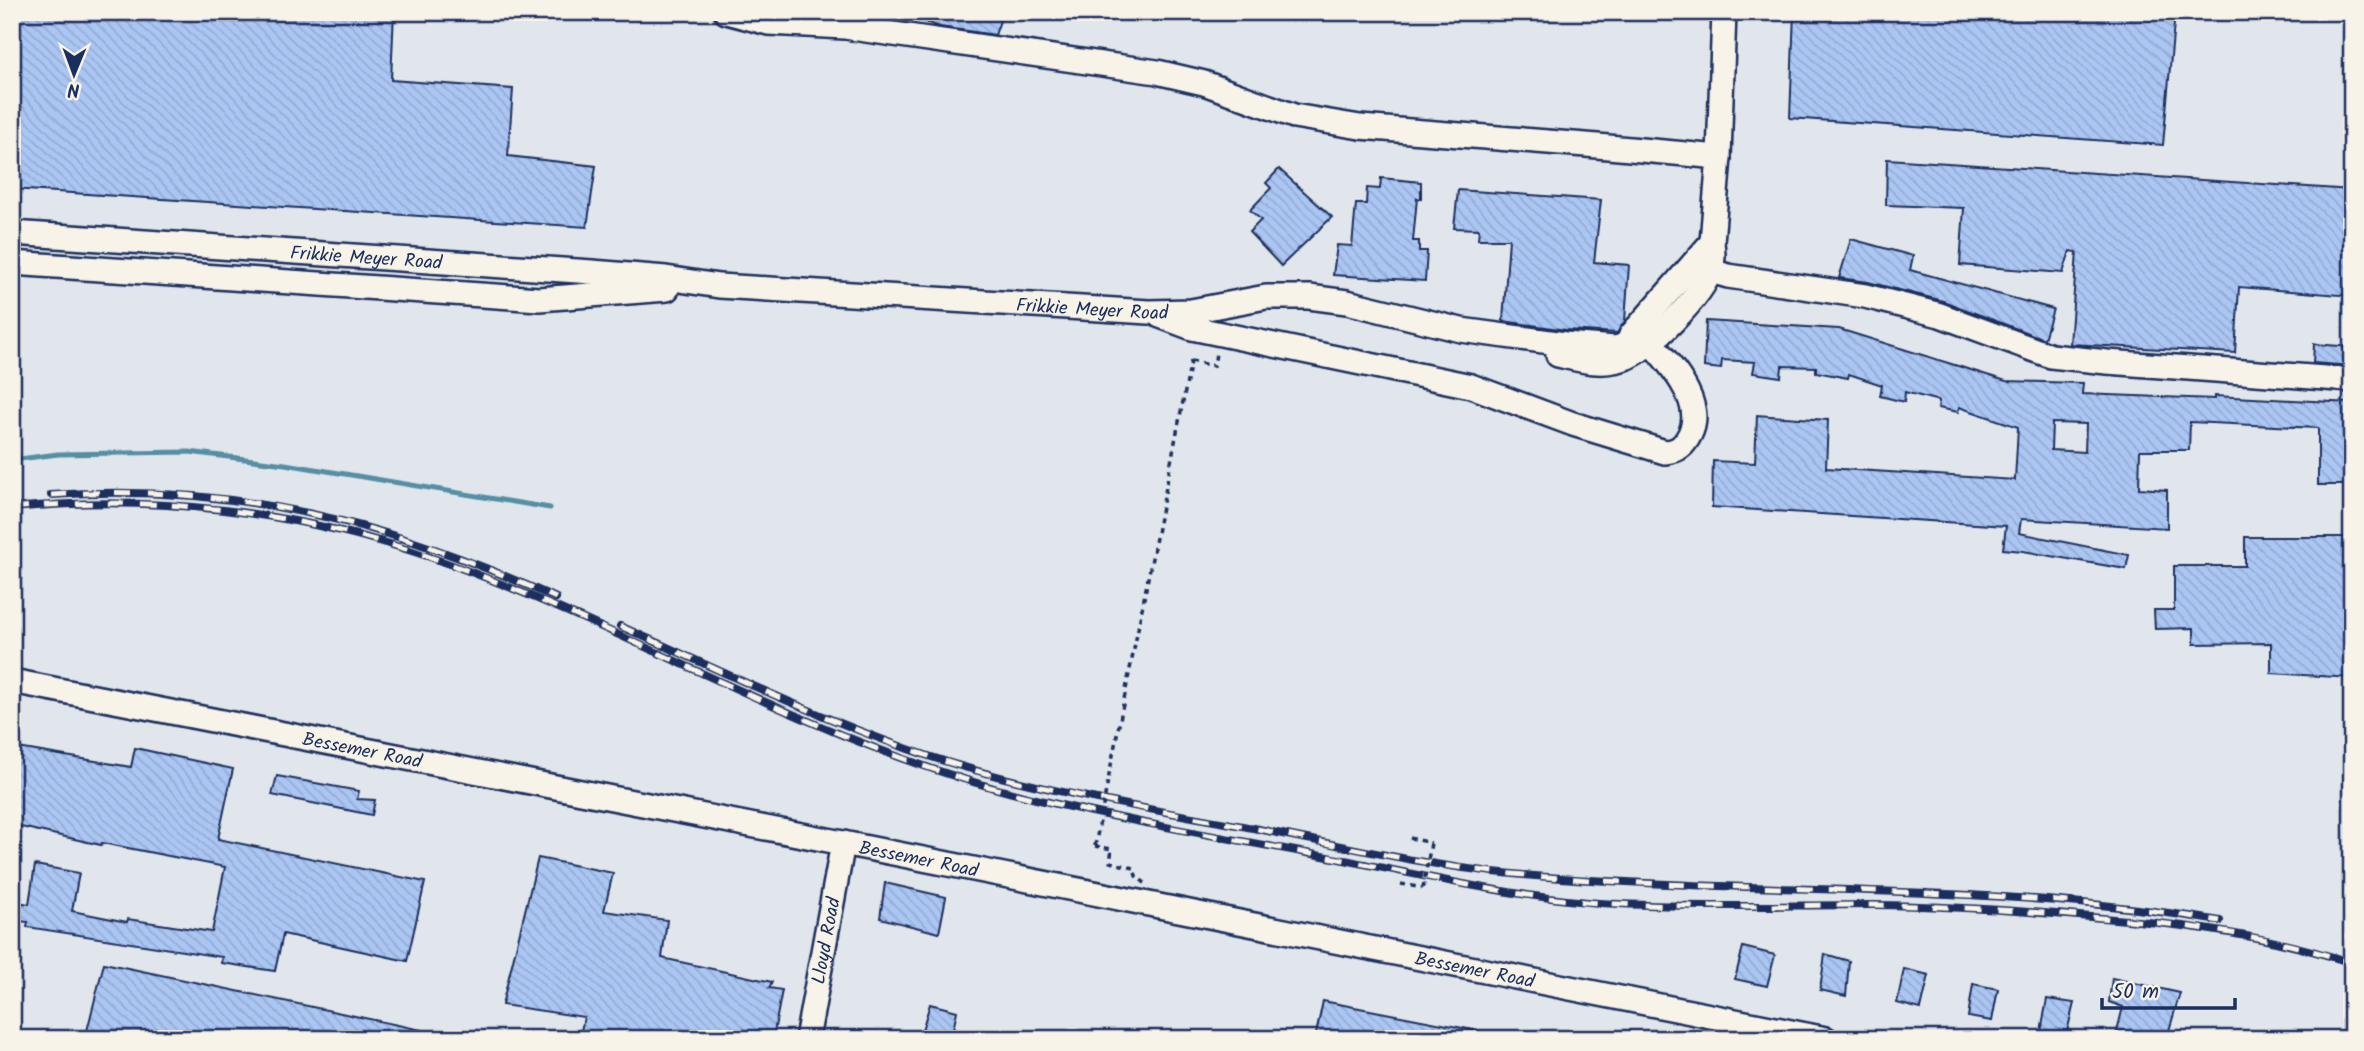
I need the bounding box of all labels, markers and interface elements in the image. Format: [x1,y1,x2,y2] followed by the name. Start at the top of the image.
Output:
[38,38,108,108] north arrow
[67,74,80,104] text: N
[289,239,444,279] street label: Frikkie Meyer Road
[1015,291,1169,329] street label: Frikkie Meyer Road
[300,725,425,778] street label: Bessemer Road
[856,834,981,887] street label: Bessemer Road
[804,895,850,987] street label: Lloyd Road
[1412,944,1537,998] street label: Bessemer Road
[2102,967,2234,1011] scale bar
[2112,976,2159,1009] text: 50 m

